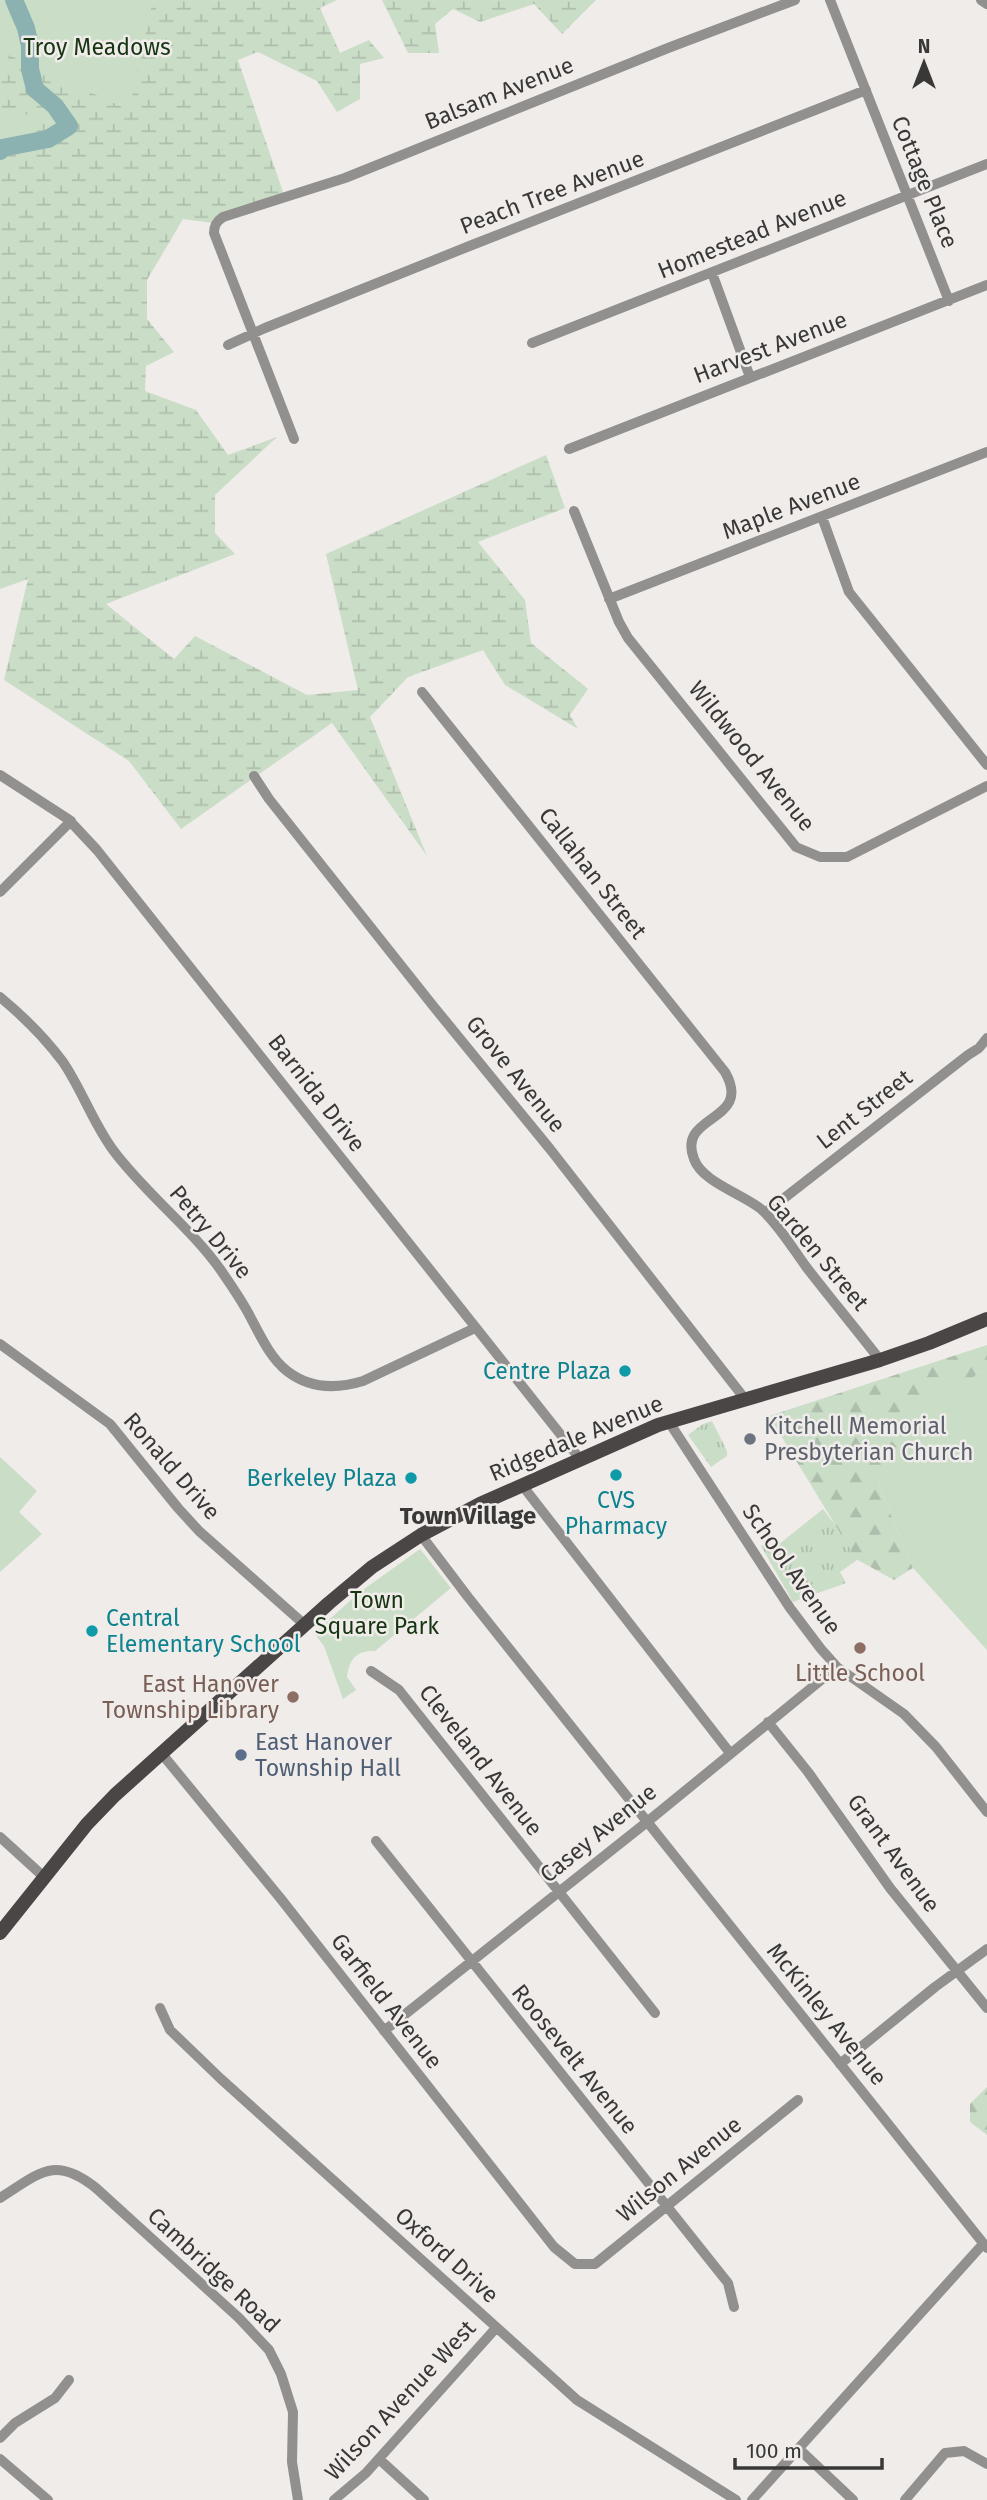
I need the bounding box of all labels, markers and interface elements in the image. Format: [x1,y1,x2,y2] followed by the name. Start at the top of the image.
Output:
[889,28,959,98] north arrow
[23,33,171,61] park label: Troy Meadows
[918,35,930,58] text: N
[420,50,578,136] street label: Balsam Avenue
[886,112,964,252] street label: Cottage Place
[456,144,648,240] street label: Peach Tree Avenue
[654,183,850,285] street label: Homestead Avenue
[689,305,851,389] street label: Harvest Avenue
[718,467,864,545] street label: Maple Avenue
[683,675,821,837] street label: Wildwood Avenue
[533,802,653,945] street label: Callahan Street
[460,1010,572,1138] street label: Grove Avenue
[262,1029,372,1157] street label: Barnida Drive
[811,1063,918,1155] street label: Lent Street
[164,1179,258,1285] street label: Petry Drive
[761,1188,875,1316] street label: Garden Street
[483,1357,611,1385] place label: Centre Plaza
[617,1363,633,1379] marker: Centre Plaza
[485,1389,667,1487] street label: Ridgedale Avenue
[118,1407,226,1525] street label: Ronald Drive
[764,1412,973,1466] place label: Kitchell Memorial Presbyterian Church
[742,1431,758,1447] marker: Kitchell Memorial Presbyterian Church
[247,1464,397,1492] place label: Berkeley Plaza
[608,1467,624,1483] marker: CVS Pharmacy
[403,1470,419,1486] marker: Berkeley Plaza
[565,1486,668,1540] place label: CVS Pharmacy
[737,1498,847,1640] street label: School Avenue
[400,1502,536,1530] district label: Town Village
[315,1586,439,1640] park label: Town Square Park
[106,1604,301,1658] place label: Central Elementary School
[84,1623,100,1639] marker: Central Elementary School
[852,1640,868,1656] marker: Little School
[795,1659,925,1687] place label: Little School
[102,1670,280,1724] place label: East Hanover Township Library
[413,1679,549,1841] street label: Cleveland Avenue
[285,1689,301,1705] marker: East Hanover Township Library
[255,1728,401,1782] place label: East Hanover Township Hall
[233,1747,249,1763] marker: East Hanover Township Hall
[534,1777,662,1889] street label: Casey Avenue
[842,1788,946,1918] street label: Grant Avenue
[325,1928,449,2074] street label: Garfield Avenue
[761,1937,893,2091] street label: McKinley Avenue
[506,1978,644,2140] street label: Roosevelt Avenue
[611,2110,747,2228] street label: Wilson Avenue
[142,2201,286,2339] street label: Cambridge Road
[389,2201,505,2309] street label: Oxford Drive
[319,2314,482,2486] street label: Wilson Avenue West
[735,2426,882,2470] scale bar
[746,2438,802,2464] text: 100 m

